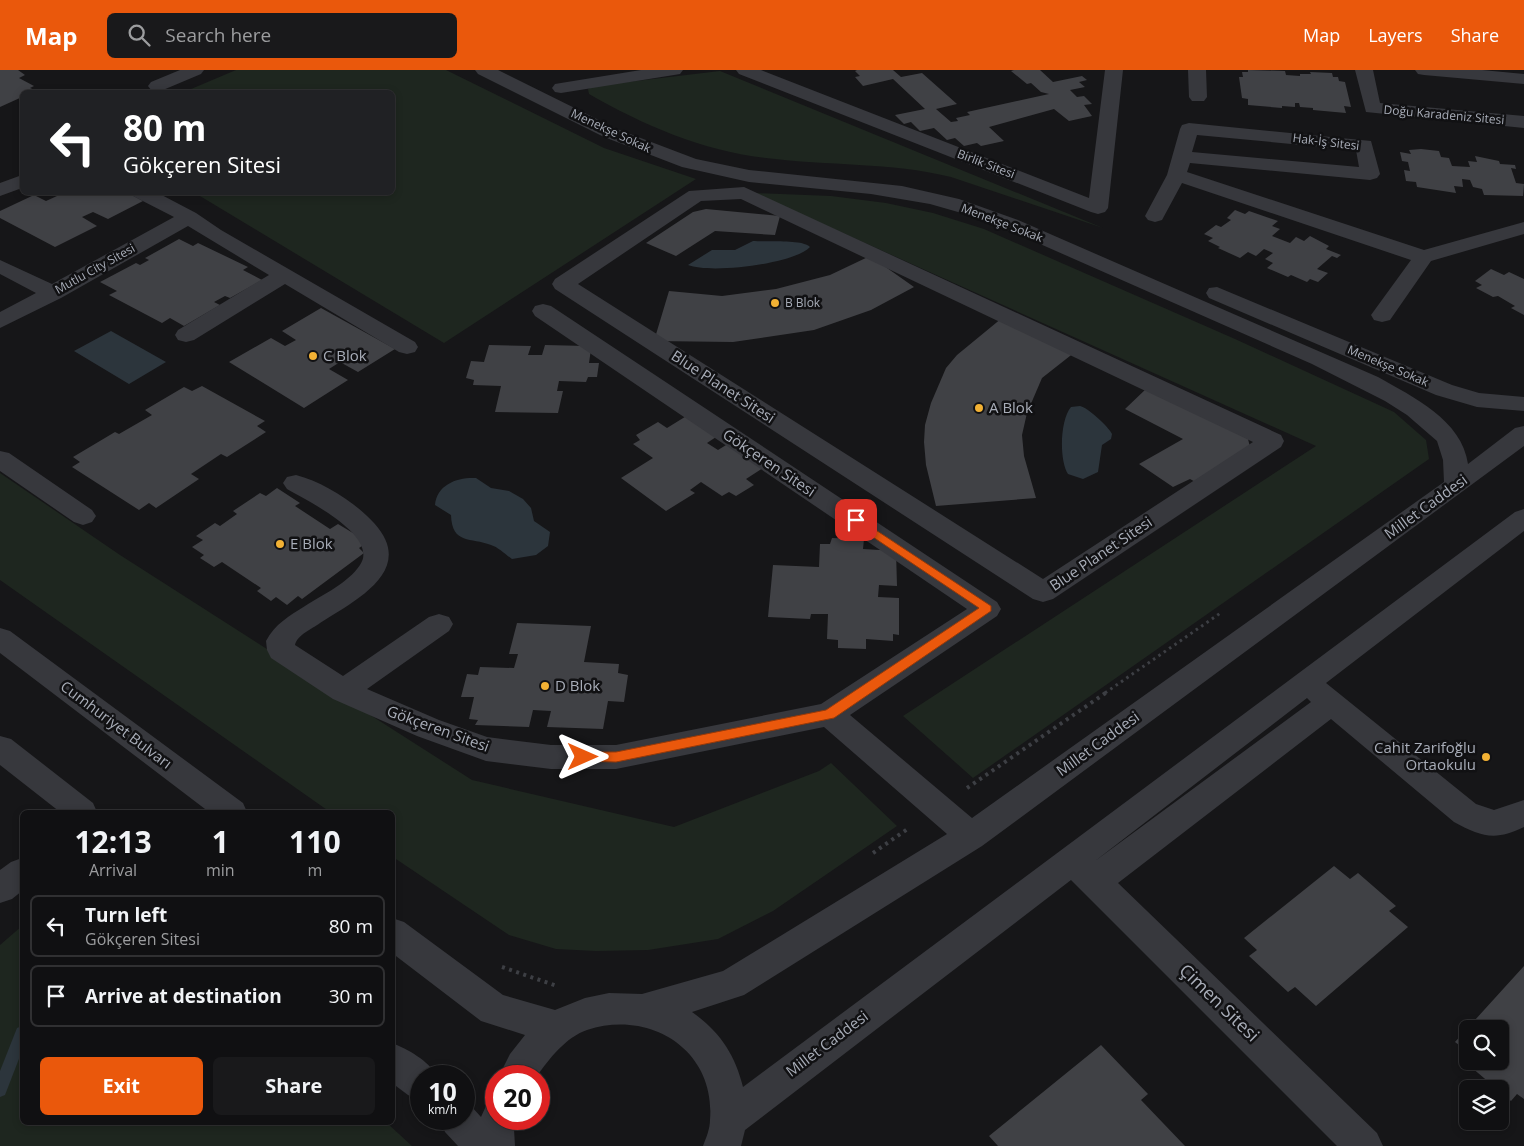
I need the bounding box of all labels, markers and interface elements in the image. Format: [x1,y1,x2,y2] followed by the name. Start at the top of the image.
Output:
[107,13,457,58] search box
[25,19,77,52] text: Map
[125,21,153,49] icon: search
[165,22,271,48] text: Search here
[1303,23,1340,47] text: Map
[1368,23,1423,47] text: Layers
[1451,23,1499,47] text: Share
[1383,101,1505,128] street label: Doğu Karadeniz Sitesi
[123,104,206,151] text: 80 m
[568,105,655,157] street label: Menekşe Sokak
[40,110,105,175] icon: left
[1292,129,1360,154] street label: Hak-İş Sitesi
[955,145,1017,182] street label: Birlik Sitesi
[123,149,281,179] text: Gökçeren Sitesi
[959,199,1046,246] street label: Menekşe Sokak
[52,239,138,298] street label: Mutlu City Sitesi
[785,294,821,311] place label: B Blok
[769,297,781,309] marker: B Blok
[1345,341,1432,391] street label: Menekşe Sokak
[323,345,367,365] place label: C Blok
[668,345,779,427] street label: Blue Planet Sitesi
[307,350,319,362] marker: C Blok
[989,397,1033,417] place label: A Blok
[973,402,985,414] marker: A Blok
[719,424,820,501] street label: Gökçeren Sitesi
[1380,469,1471,543] street label: Millet Caddesi
[835,499,877,541] pin
[842,506,870,534] icon: arrive
[1045,511,1156,595] street label: Blue Planet Sitesi
[290,533,333,553] place label: E Blok
[274,538,286,550] marker: E Blok
[555,675,600,695] place label: D Blok
[57,676,176,773] street label: Cumhuriyet Bulvarı
[539,680,551,692] marker: D Blok
[384,700,492,756] street label: Gökçeren Sitesi
[1052,706,1143,780] street label: Millet Caddesi
[556,730,608,782] position arrow
[1374,737,1476,774] place label: Cahit Zarifoğlu Ortaokulu
[1480,751,1492,763] marker: Cahit Zarifoğlu Ortaokulu
[74,821,152,862] text: 12:13
[212,821,229,862] text: 1
[289,821,341,862] text: 110
[89,859,137,881] text: Arrival
[206,859,235,881] text: min
[307,859,322,881] text: m
[85,902,167,928] text: Turn left
[42,912,70,940] icon: left
[329,913,373,939] text: 80 m
[85,928,200,950] text: Gökçeren Sitesi
[1175,958,1265,1046] street label: Çimen Sitesi
[42,982,70,1010] icon: arrive
[85,983,282,1009] text: Arrive at destination
[329,983,373,1009] text: 30 m
[781,1006,872,1081] street label: Millet Caddesi
[1459,1020,1509,1130] map controls
[1459,1020,1509,1070] button: search
[40,1057,203,1115] button: Exit
[213,1057,375,1115] button: Share
[485,1065,550,1130] speed limit sign: 20
[428,1074,457,1108] text: 10
[1459,1080,1509,1130] button: layers
[428,1101,457,1118] text: km/h

